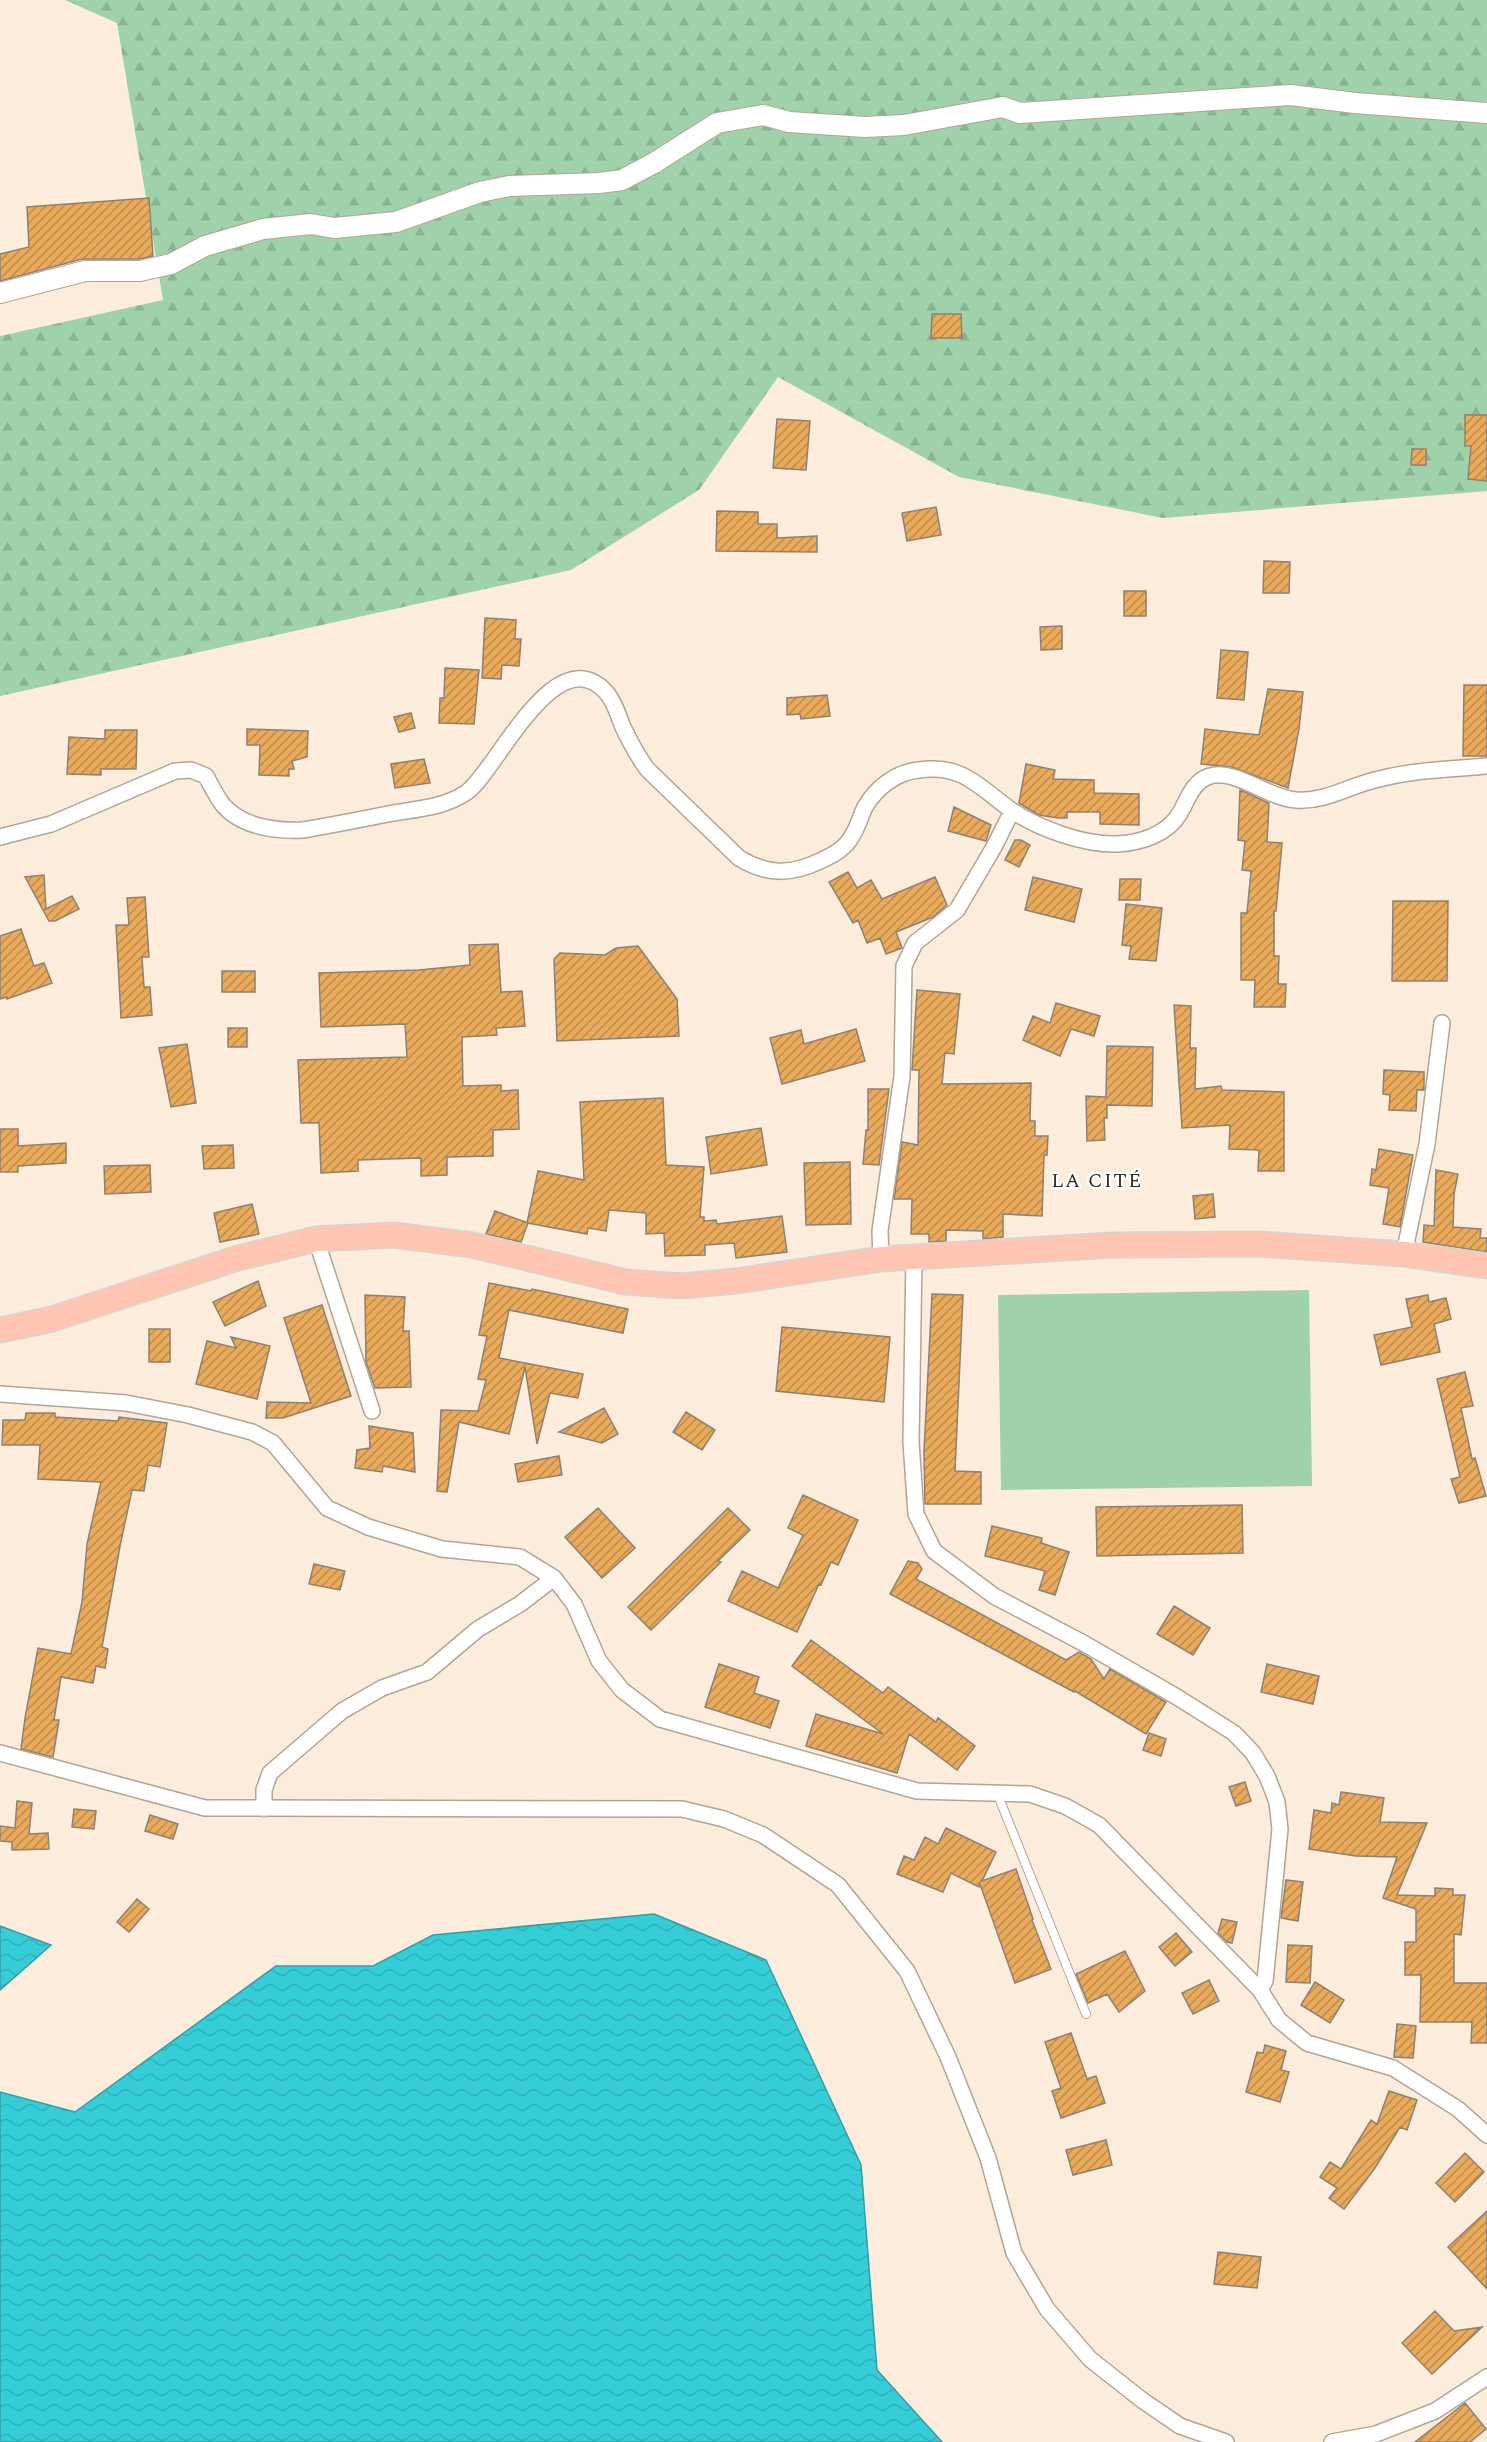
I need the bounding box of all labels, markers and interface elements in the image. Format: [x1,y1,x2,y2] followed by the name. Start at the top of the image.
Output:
[1051,1166,1143,1196] district label: LA CITÉ

